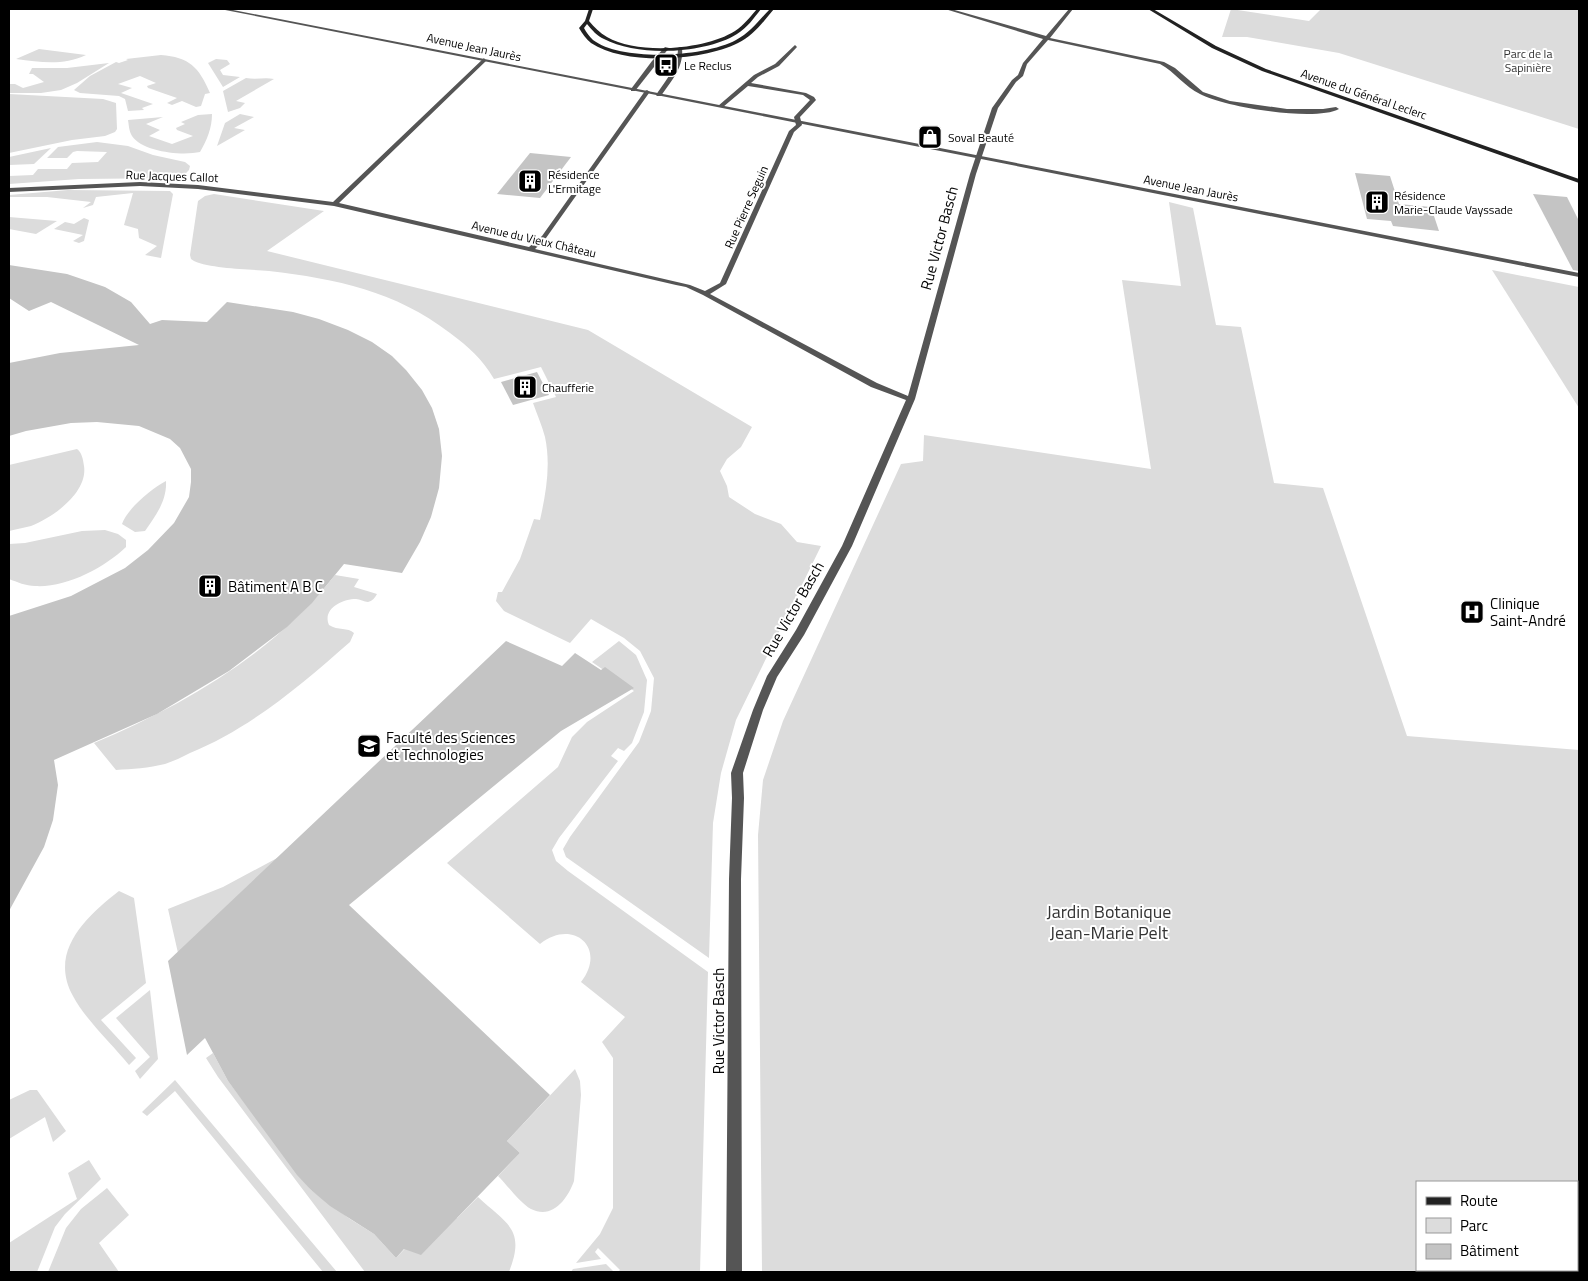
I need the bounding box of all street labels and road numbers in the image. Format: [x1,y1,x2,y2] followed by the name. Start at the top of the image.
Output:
[425,28,523,66] street label: Avenue Jean Jaurès
[1298,64,1430,124] street label: Avenue du Général Leclerc
[719,162,773,252] street label: Rue Pierre Seguin
[125,165,219,187] street label: Rue Jacques Callot
[1142,169,1240,207] street label: Avenue Jean Jaurès
[914,184,964,292] street label: Rue Victor Basch
[470,215,598,263] street label: Avenue du Vieux Château
[756,557,830,661] street label: Rue Victor Basch
[707,968,730,1074] street label: Rue Victor Basch

